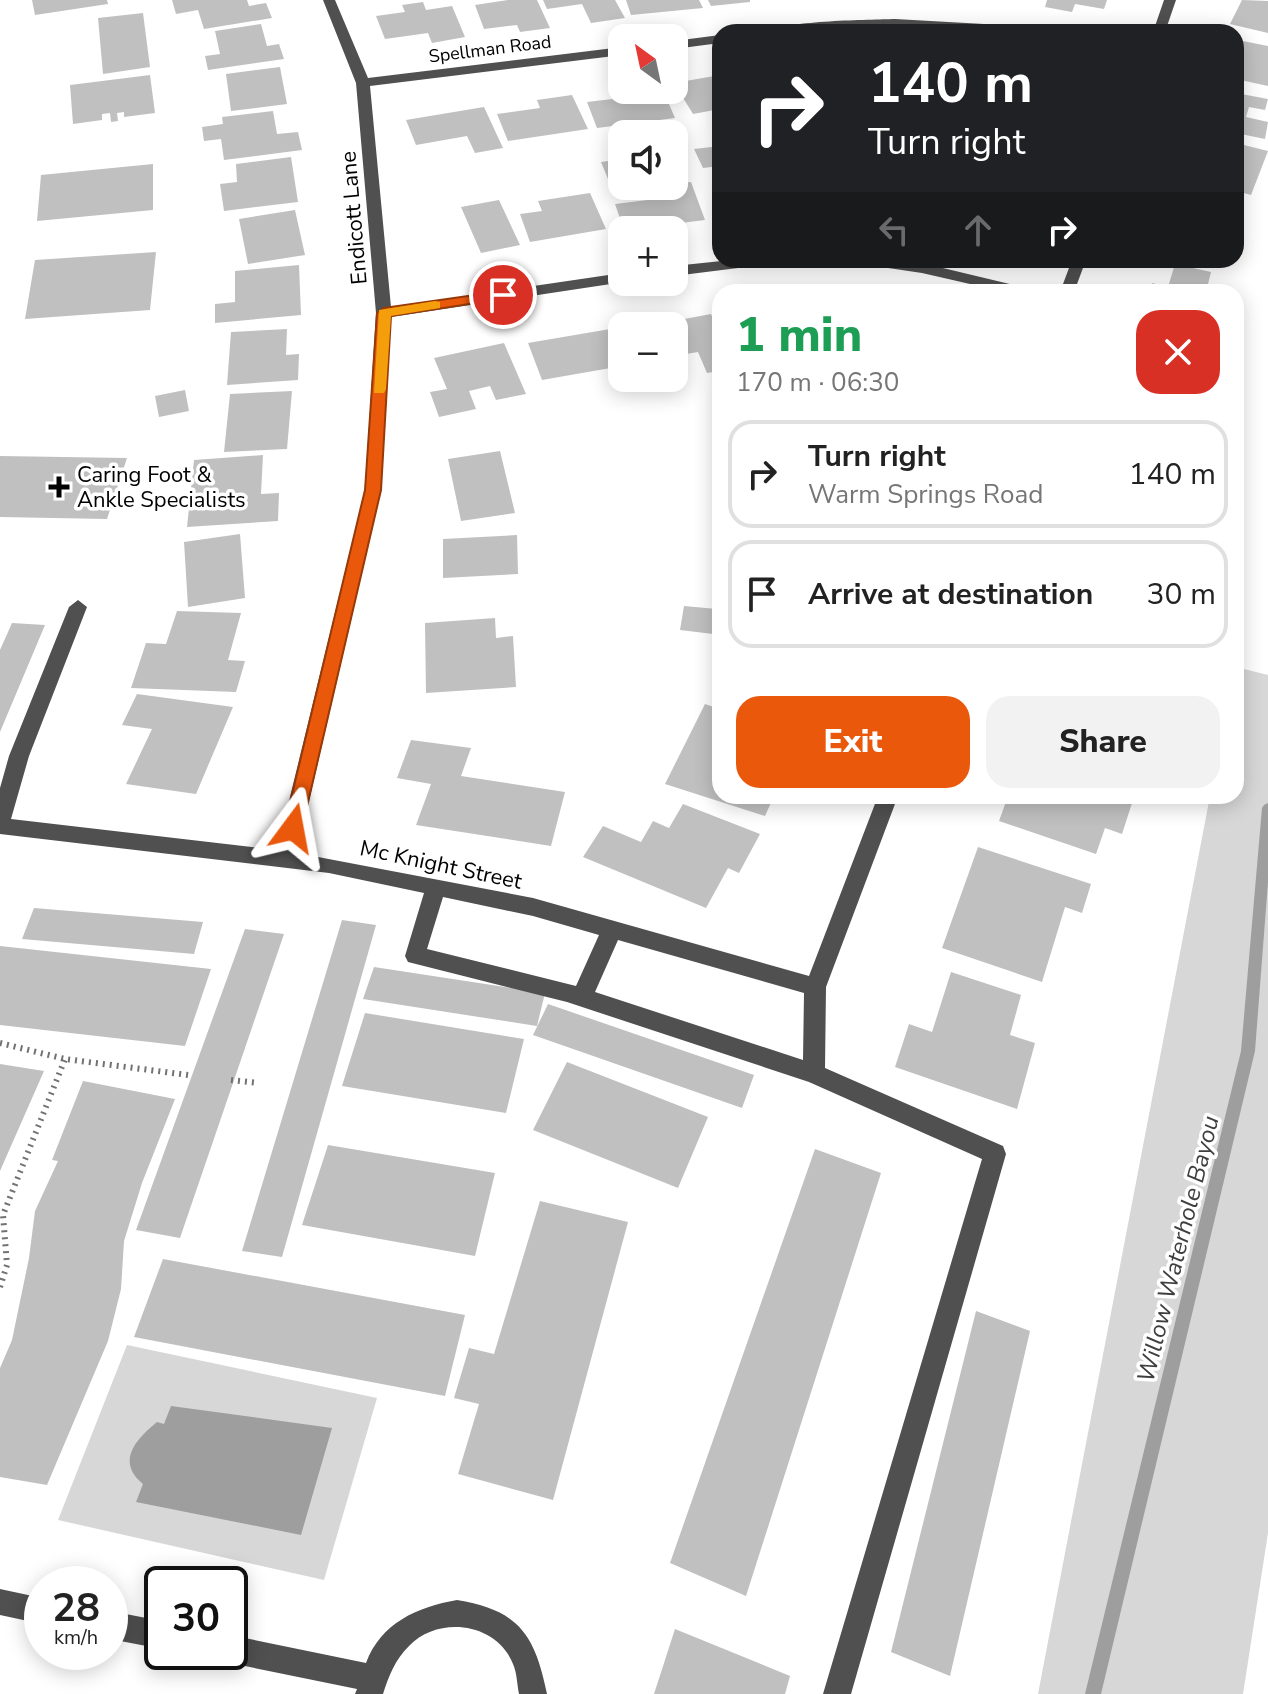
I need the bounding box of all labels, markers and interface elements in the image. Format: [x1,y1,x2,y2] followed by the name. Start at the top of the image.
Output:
[608,24,688,104] north arrow
[608,24,688,392] map controls
[427,30,553,68] street label: Spellman Road
[868,45,1033,122] text: 140 m
[736,56,840,160] icon: right
[868,118,1025,167] text: Turn right
[608,120,688,200] button: sound
[333,150,375,286] street label: Endicott Lane
[872,208,916,252] icon: left
[956,208,1000,252] icon: ahead
[1040,208,1084,252] icon: right
[608,216,688,296] button: +
[469,261,537,329] pin
[481,273,525,317] icon: arrive
[736,302,862,368] text: 1 min
[1136,310,1220,394] button: close
[608,312,688,392] button: −
[736,365,899,400] text: 170 m · 06:30
[808,436,946,477] text: Turn right
[740,452,784,496] icon: right
[1129,454,1216,495] text: 140 m
[77,460,246,515] place label: Caring Foot & Ankle Specialists
[48,476,70,498] marker: Caring Foot & Ankle Specialists
[808,477,1043,512] text: Warm Springs Road
[740,572,784,616] icon: arrive
[808,574,1093,615] text: Arrive at destination
[1147,574,1216,615] text: 30 m
[736,696,970,788] button: Exit
[986,696,1220,788] button: Share
[251,786,335,870] position arrow
[357,833,525,897] street label: Mc Knight Street
[1129,1112,1227,1386] water label: Willow Waterhole Bayou
[144,1566,248,1670] speed limit sign: 30
[52,1581,100,1635] text: 28
[54,1624,98,1651] text: km/h

